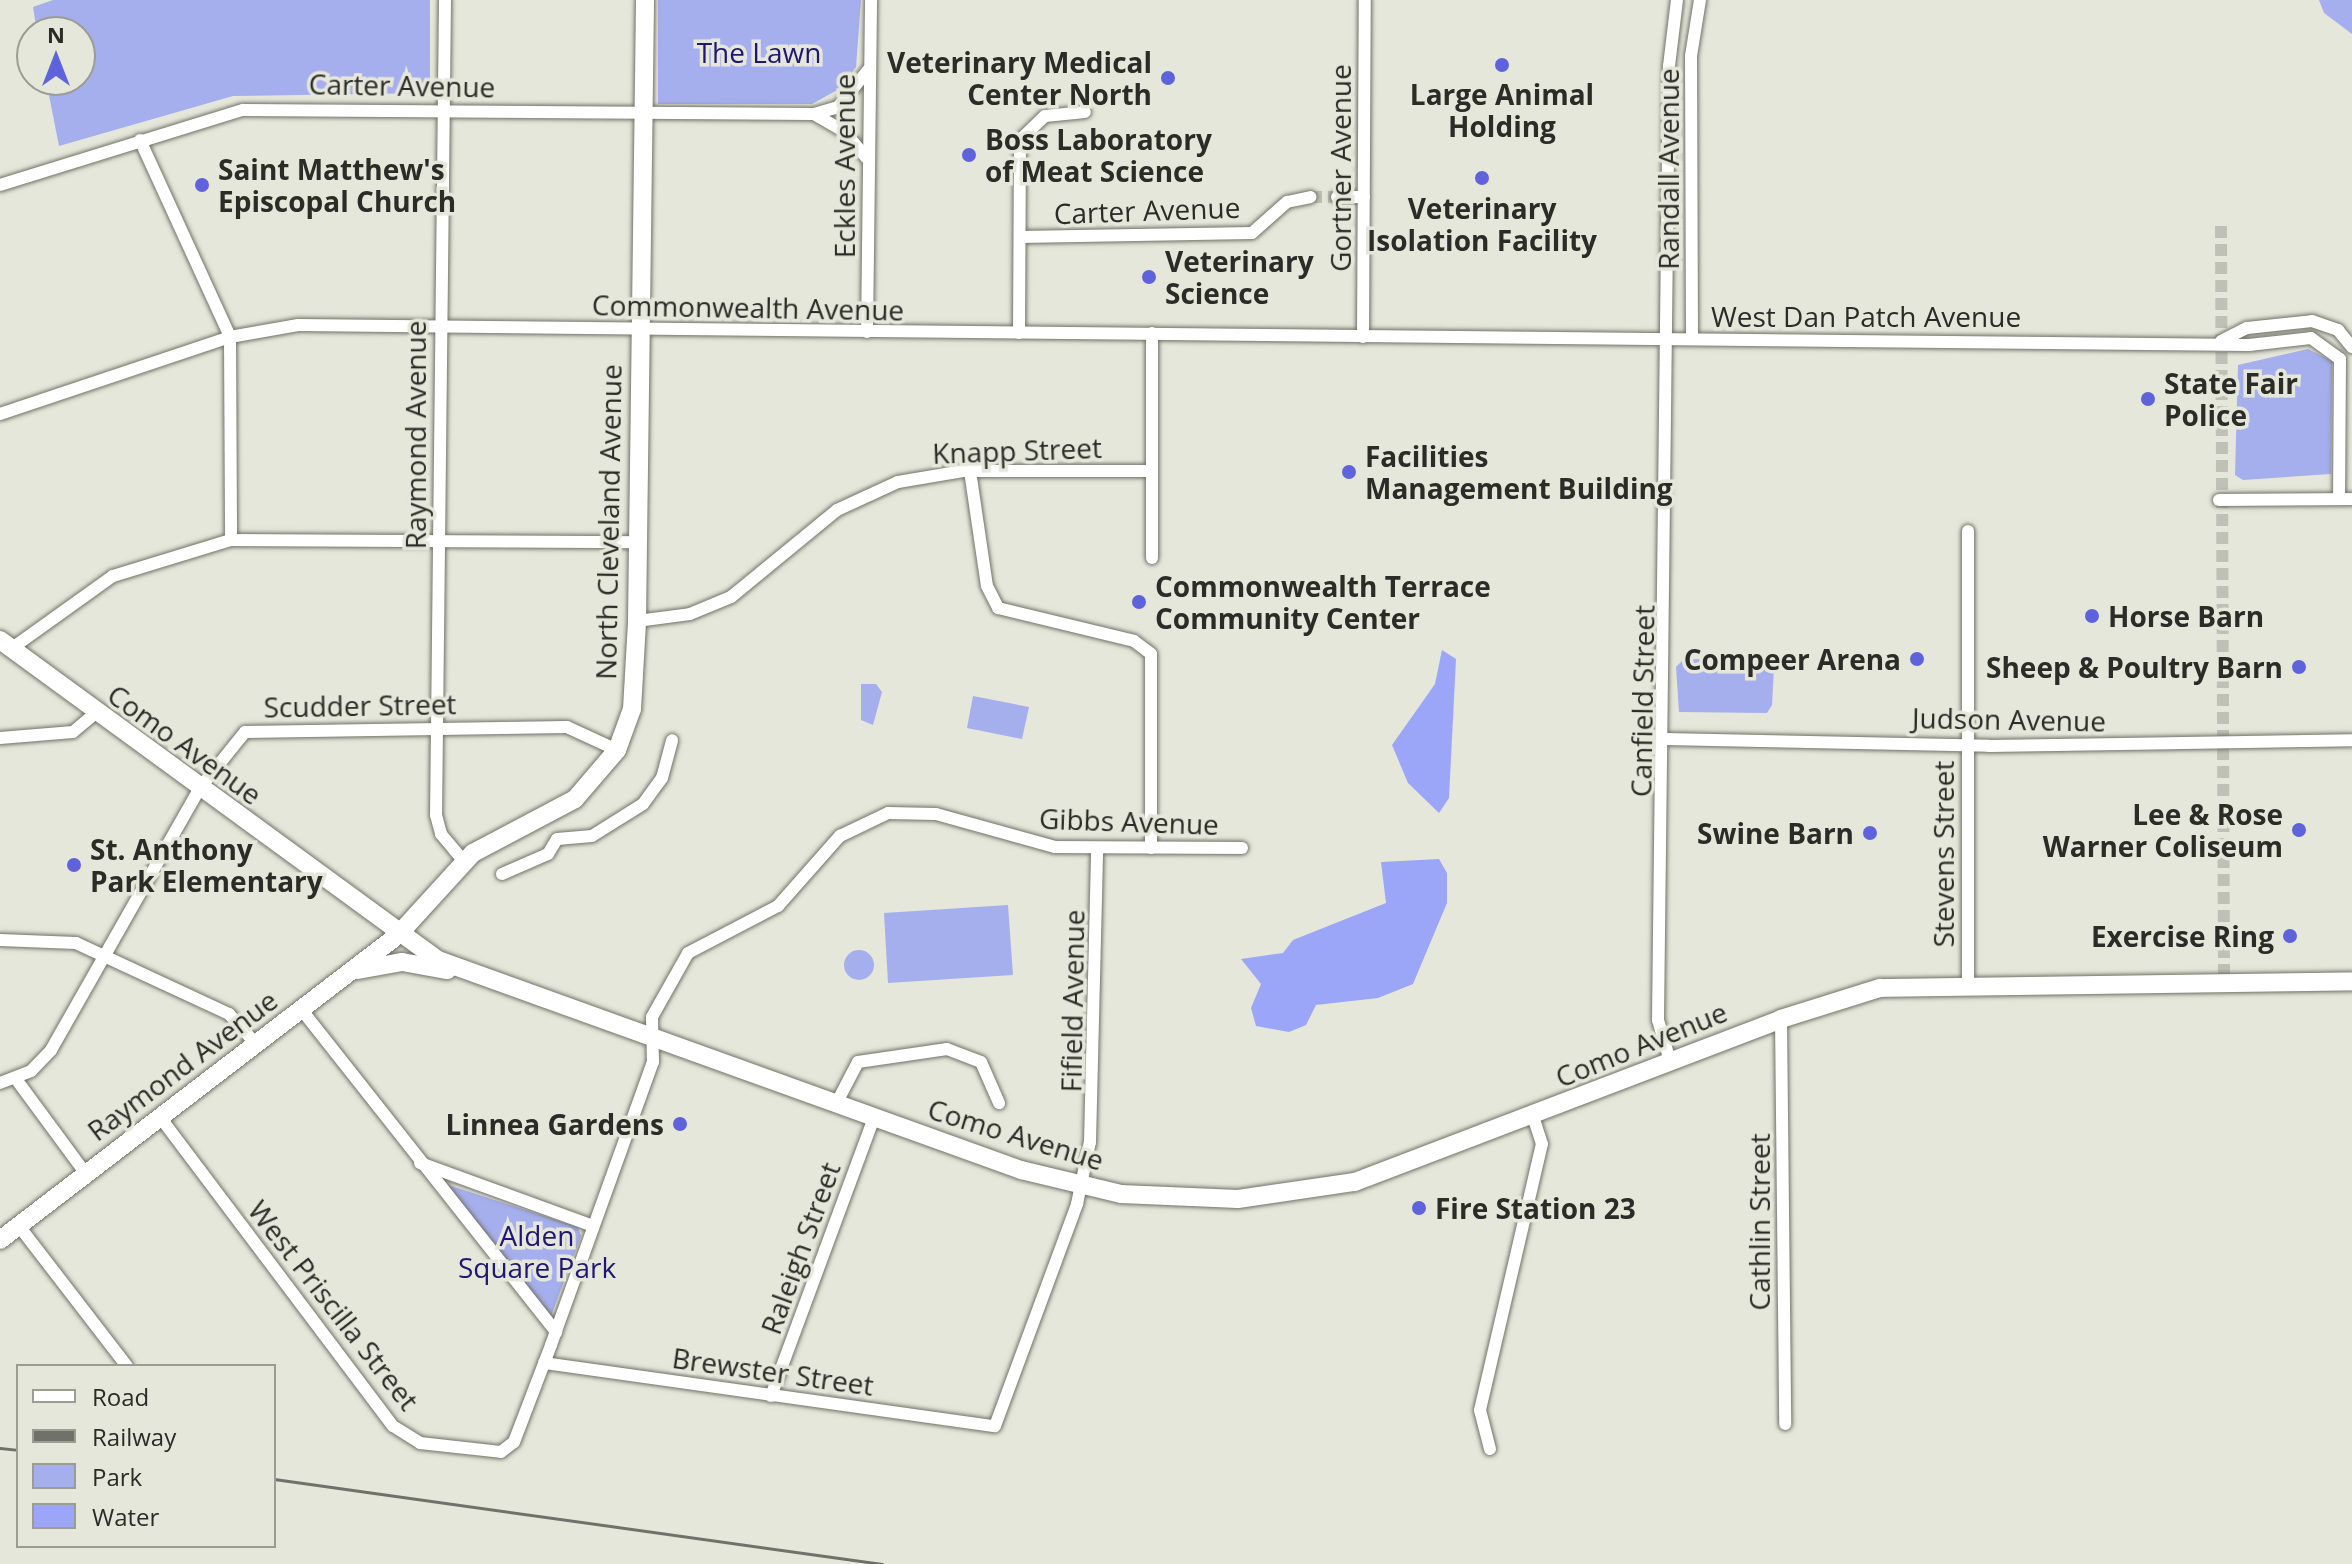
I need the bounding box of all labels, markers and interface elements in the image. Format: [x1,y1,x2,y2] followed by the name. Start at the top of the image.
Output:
[16,16,96,96] north arrow
[47,19,65,49] text: N
[697,35,821,69] park label: The Lawn
[887,45,1152,111] place label: Veterinary Medical Center North
[1493,56,1511,74] marker: Large Animal Holding
[1323,64,1357,272] street label: Gortner Avenue
[308,67,496,103] street label: Carter Avenue
[1651,68,1685,270] street label: Randall Avenue
[1159,69,1177,87] marker: Veterinary Medical Center North
[827,74,861,258] street label: Eckles Avenue
[1410,77,1594,143] place label: Large Animal Holding
[985,122,1212,188] place label: Boss Laboratory of Meat Science
[960,146,978,164] marker: Boss Laboratory of Meat Science
[218,152,456,218] place label: Saint Matthew's Episcopal Church
[1473,169,1491,187] marker: Veterinary Isolation Facility
[193,176,211,194] marker: Saint Matthew's Episcopal Church
[1053,190,1241,230] street label: Carter Avenue
[1367,191,1597,257] place label: Veterinary Isolation Facility
[1165,244,1314,310] place label: Veterinary Science
[1140,268,1158,286] marker: Veterinary Science
[592,287,904,327] street label: Commonwealth Avenue
[1711,299,2021,333] street label: West Dan Patch Avenue
[398,321,432,549] street label: Raymond Avenue
[588,364,628,680] street label: North Cleveland Avenue
[2164,366,2298,432] place label: State Fair Police
[2139,390,2157,408] marker: State Fair Police
[932,430,1102,470] street label: Knapp Street
[1365,439,1673,505] place label: Facilities Management Building
[1340,463,1358,481] marker: Facilities Management Building
[1155,569,1491,635] place label: Commonwealth Terrace Community Center
[1130,593,1148,611] marker: Commonwealth Terrace Community Center
[2108,599,2264,633] place label: Horse Barn
[1624,605,1660,797] street label: Canfield Street
[2083,607,2101,625] marker: Horse Barn
[1684,642,1901,676] place label: Compeer Arena
[1908,650,1926,668] marker: Compeer Arena
[1986,650,2283,684] place label: Sheep & Poultry Barn
[2290,658,2308,676] marker: Sheep & Poultry Barn
[102,677,268,811] street label: Como Avenue
[263,687,457,723] street label: Scudder Street
[1912,701,2106,737] street label: Judson Avenue
[1926,761,1960,947] street label: Stevens Street
[2043,797,2283,863] place label: Lee & Rose Warner Coliseum
[1039,801,1219,841] street label: Gibbs Avenue
[1697,816,1854,850] place label: Swine Barn
[2290,821,2308,839] marker: Lee & Rose Warner Coliseum
[1861,824,1879,842] marker: Swine Barn
[90,832,323,898] place label: St. Anthony Park Elementary
[65,856,83,874] marker: St. Anthony Park Elementary
[1054,909,1090,1093] street label: Fifield Avenue
[2091,919,2274,953] place label: Exercise Ring
[2281,927,2299,945] marker: Exercise Ring
[81,983,283,1147] street label: Raymond Avenue
[1550,994,1732,1094] street label: Como Avenue
[924,1091,1108,1177] street label: Como Avenue
[446,1107,664,1141] place label: Linnea Gardens
[671,1115,689,1133] marker: Linnea Gardens
[1742,1133,1776,1311] street label: Cathlin Street
[753,1157,847,1339] street label: Raleigh Street
[1435,1191,1636,1225] place label: Fire Station 23
[242,1194,426,1416] street label: West Priscilla Street
[1410,1199,1428,1217] marker: Fire Station 23
[458,1218,616,1284] park label: Alden Square Park
[670,1340,876,1402] street label: Brewster Street
[16,1364,276,1548] legend
[92,1380,149,1413] text: Road
[92,1420,176,1453] text: Railway
[92,1460,142,1493] text: Park
[92,1500,159,1533] text: Water

